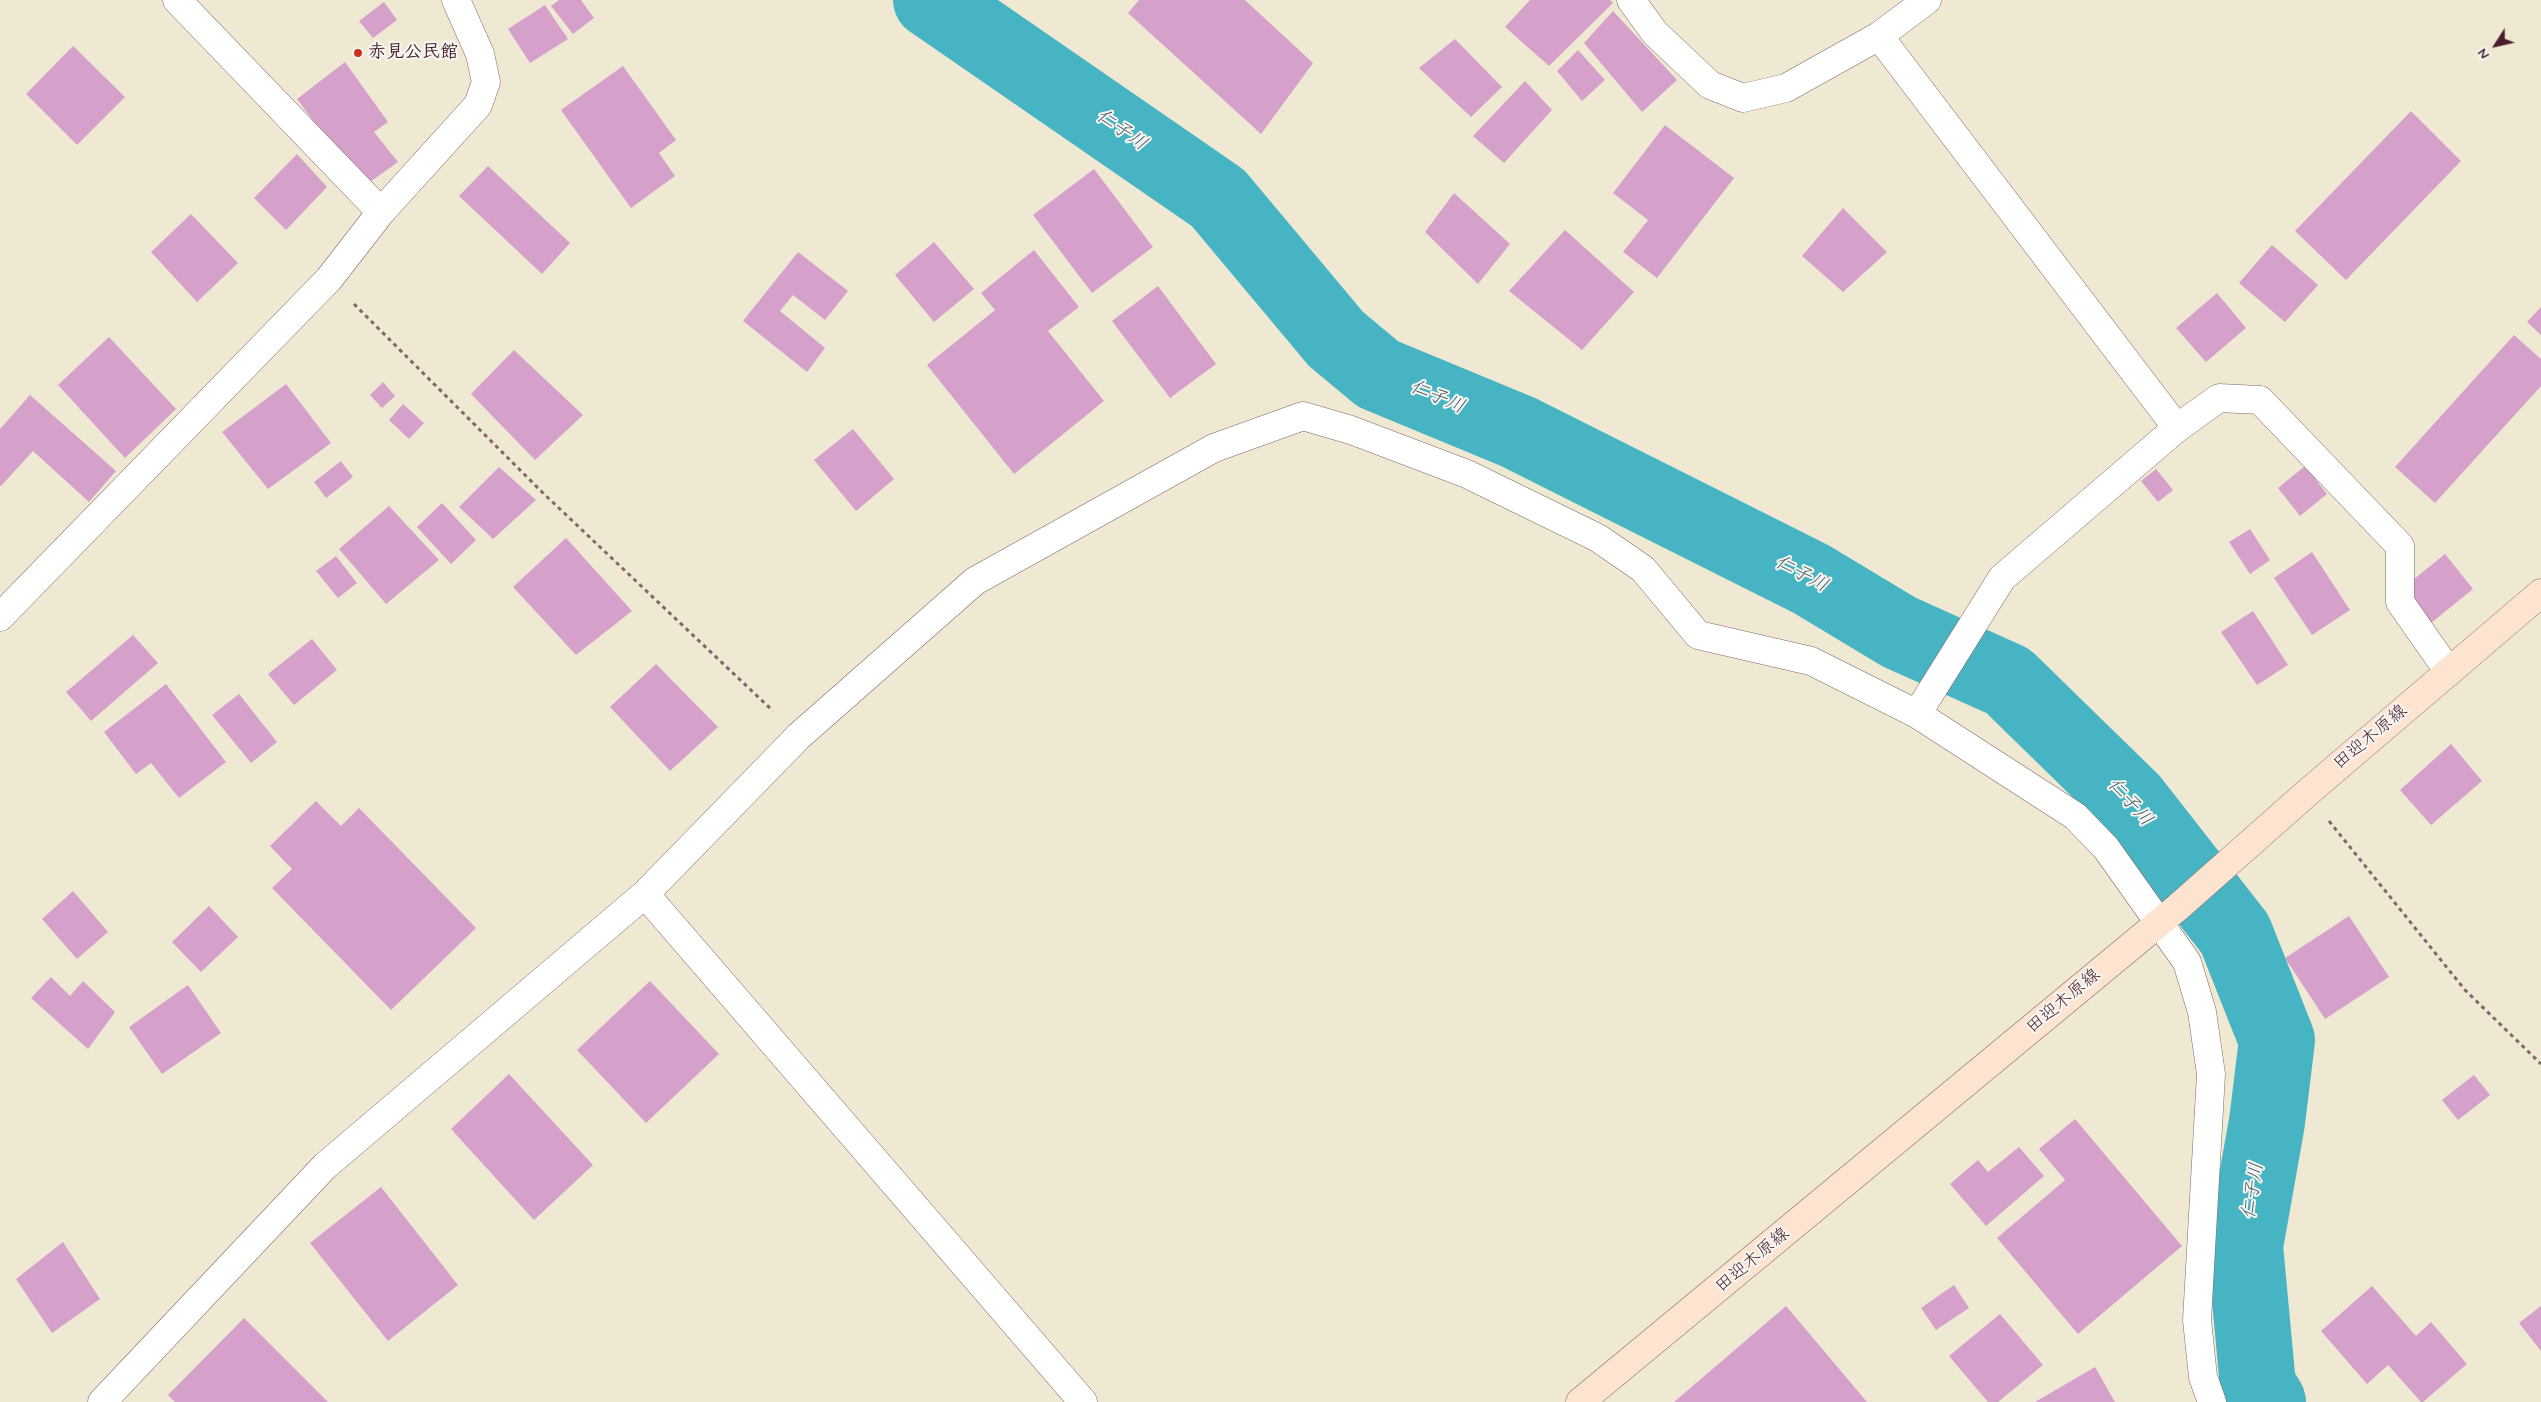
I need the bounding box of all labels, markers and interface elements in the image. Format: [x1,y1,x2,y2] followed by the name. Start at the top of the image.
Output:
[2471,20,2521,70] north arrow
[368,42,458,64] place label: 赤見公民館
[2474,45,2494,63] text: N
[352,47,364,59] marker: 赤見公民館
[1091,105,1151,157] water label: 仁子川
[1406,376,1468,420] water label: 仁子川
[1770,552,1832,598] water label: 仁子川
[2330,701,2412,775] street label: 田迎木原線
[2101,774,2157,832] water label: 仁子川
[2023,965,2105,1039] street label: 田迎木原線
[2238,1161,2270,1221] water label: 仁子川
[1712,1224,1794,1298] street label: 田迎木原線

